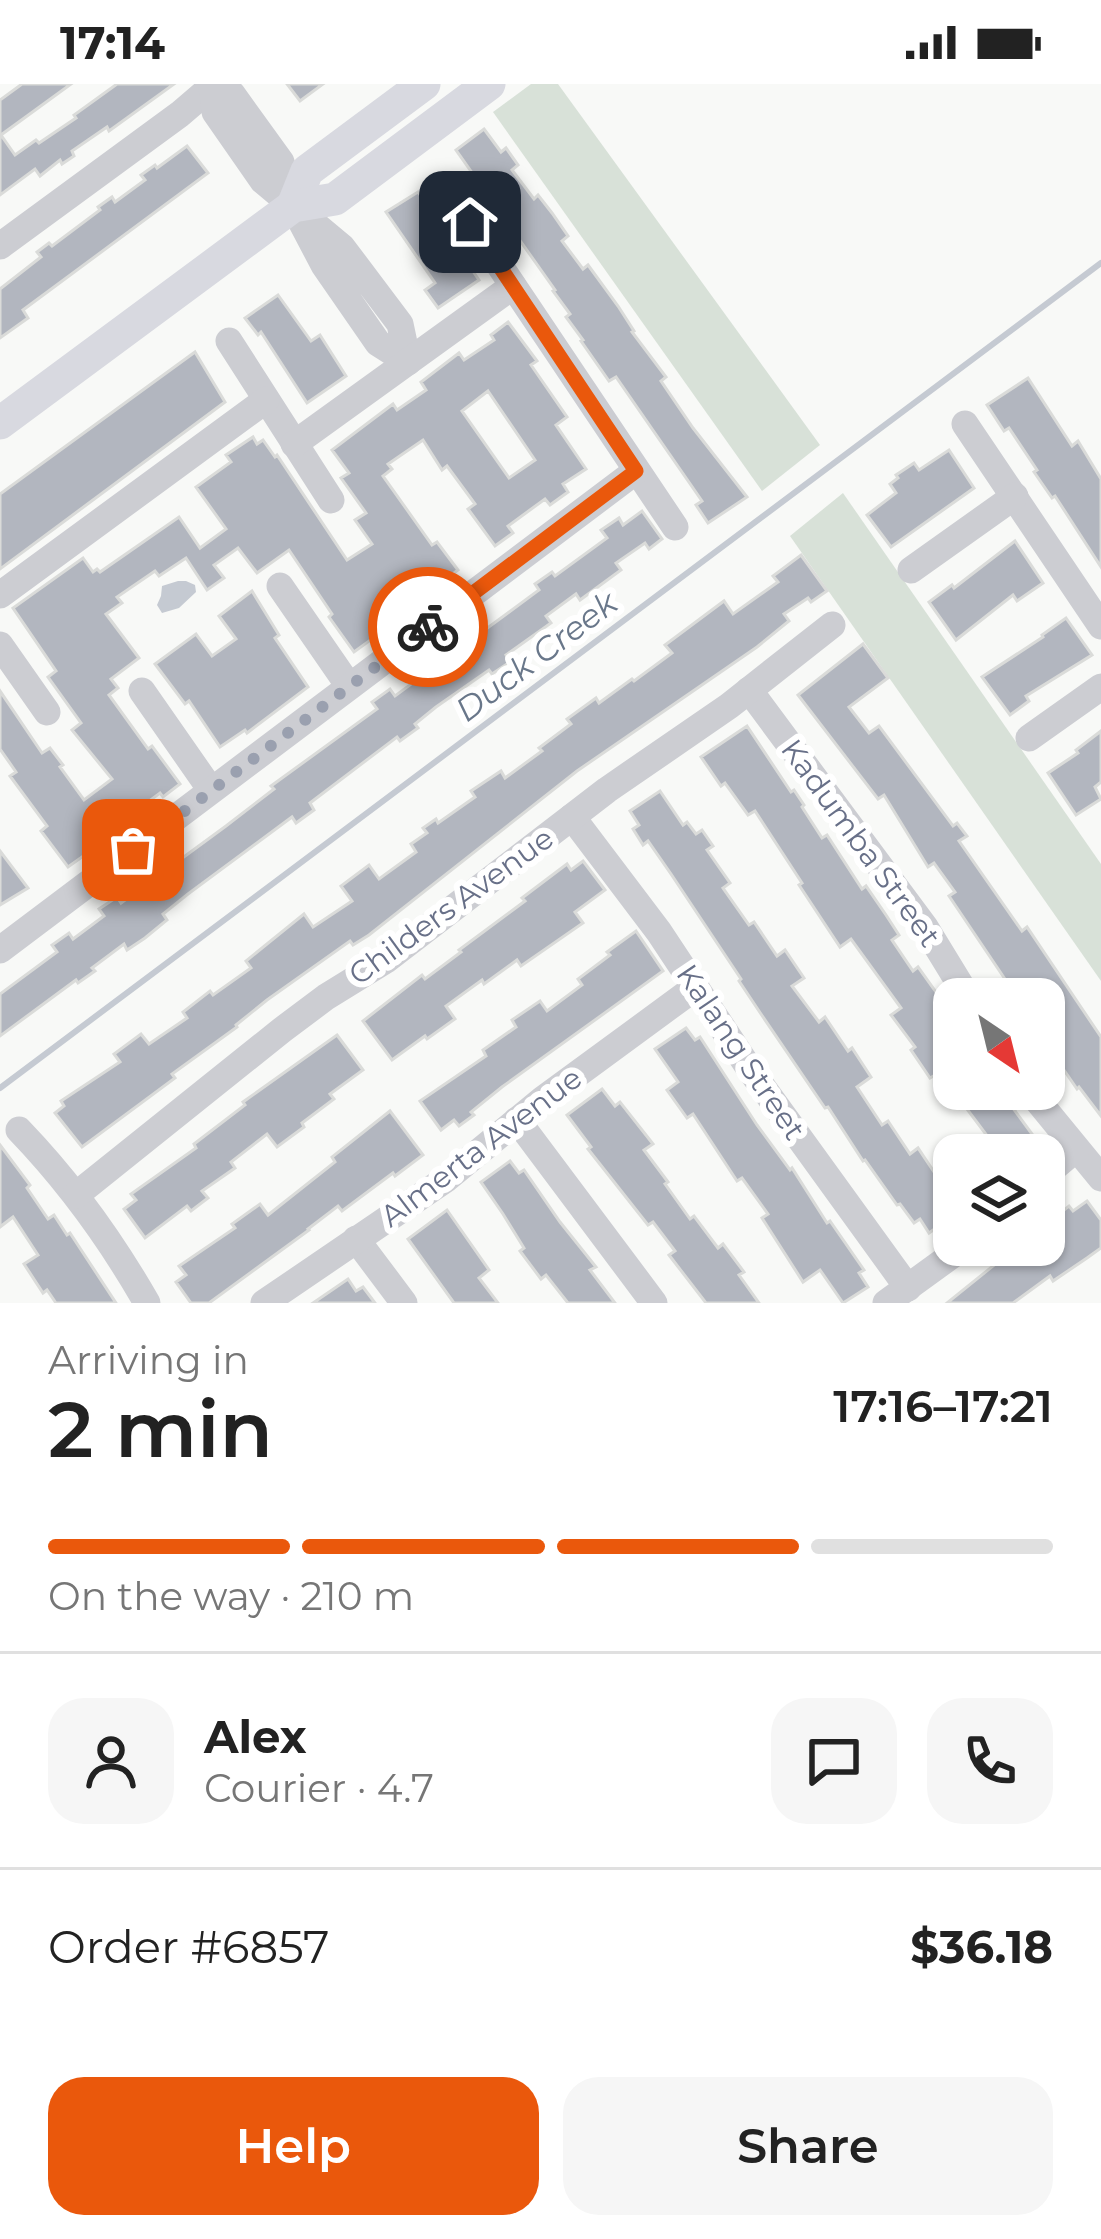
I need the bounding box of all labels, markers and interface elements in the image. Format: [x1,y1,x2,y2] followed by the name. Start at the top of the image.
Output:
[60,15,165,70] text: 17:14
[419,171,521,273] pin
[437,189,503,255] icon: home
[368,567,488,687] courier
[447,581,626,730] water label: Duck Creek
[395,594,461,660] icon: bike
[773,732,949,954] street label: Kadumba Street
[82,799,184,901] pin
[100,817,166,883] icon: bag
[341,819,561,993] street label: Childers Avenue
[669,957,813,1147] street label: Kalang Street
[933,978,1065,1110] north arrow
[933,978,1065,1266] map controls
[373,1059,589,1235] street label: Almerta Avenue
[933,1134,1065,1266] button: layers
[48,1336,249,1384] text: Arriving in
[833,1378,1053,1433] text: 17:16–17:21
[48,1381,273,1477] text: 2 min
[48,1572,414,1620] text: On the way · 210 m
[48,1698,174,1824] button: person
[771,1698,897,1824] button: chat
[927,1698,1053,1824] button: phone
[204,1709,307,1764] text: Alex
[204,1764,434,1812] text: Courier · 4.7
[48,1919,330,1974] text: Order #6857
[910,1919,1053,1974] text: $36.18
[48,2077,539,2215] button: Help
[563,2077,1053,2215] button: Share

